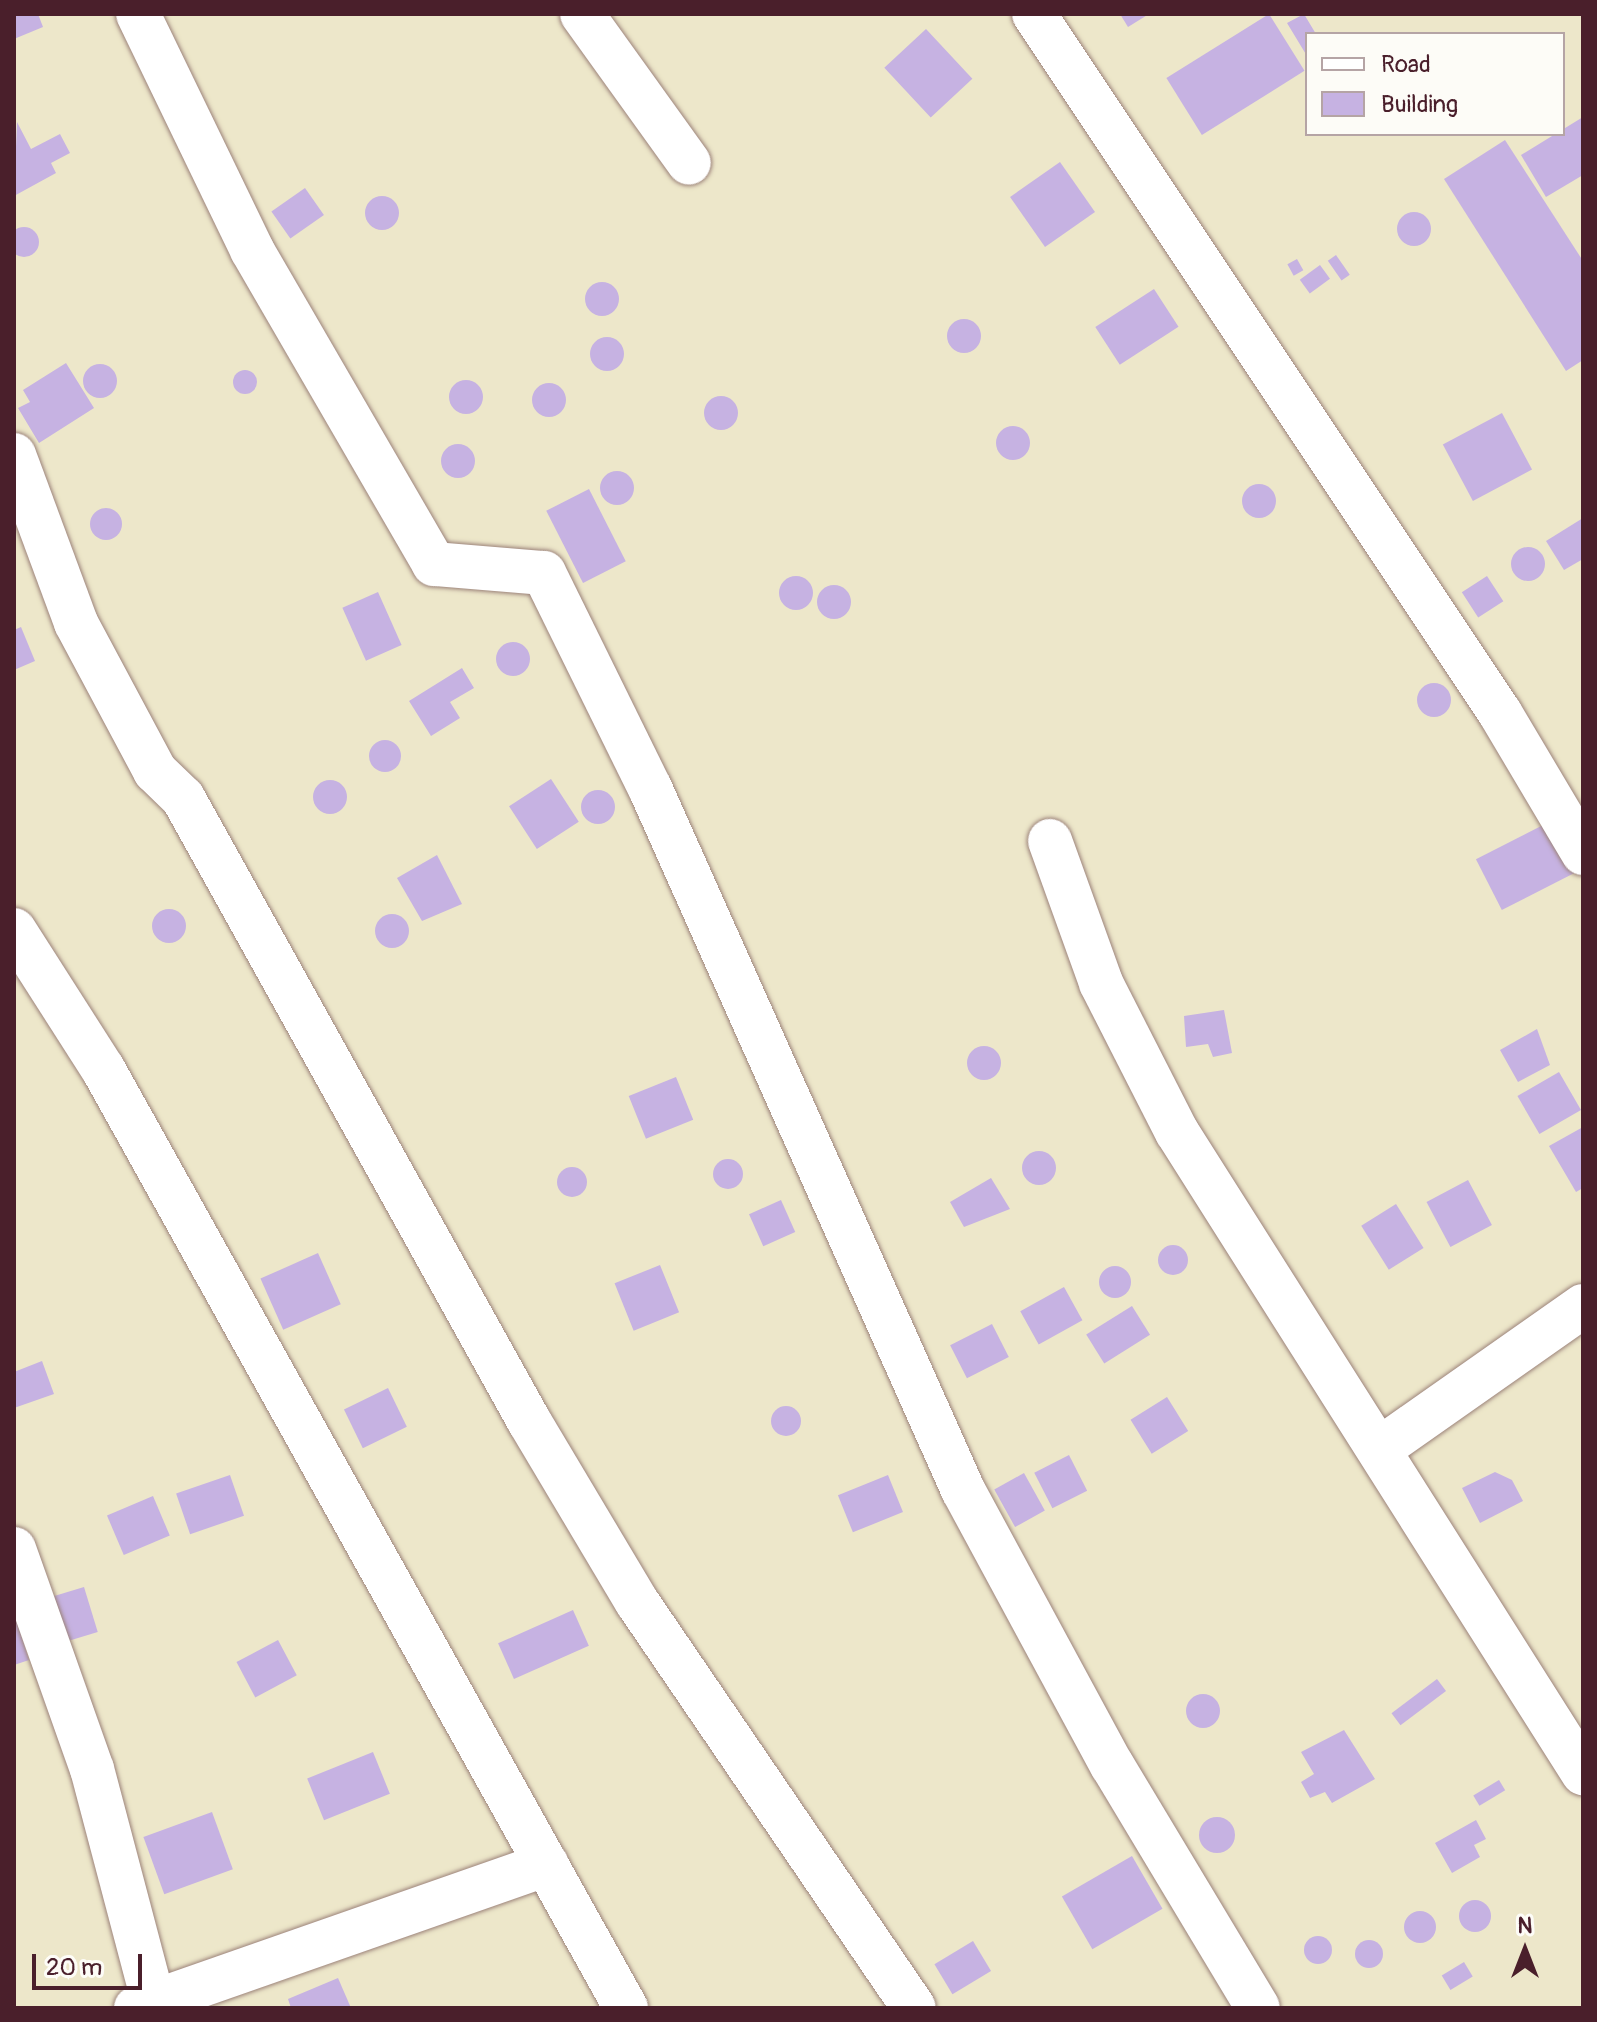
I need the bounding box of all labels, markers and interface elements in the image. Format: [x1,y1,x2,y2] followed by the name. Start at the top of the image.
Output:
[1305,32,1565,136] legend
[1381,50,1431,79] text: Road
[1381,90,1458,119] text: Building
[1485,1910,1565,1990] north arrow
[1518,1912,1532,1940] text: N
[36,1938,146,1988] scale bar
[46,1953,102,1982] text: 20 m

